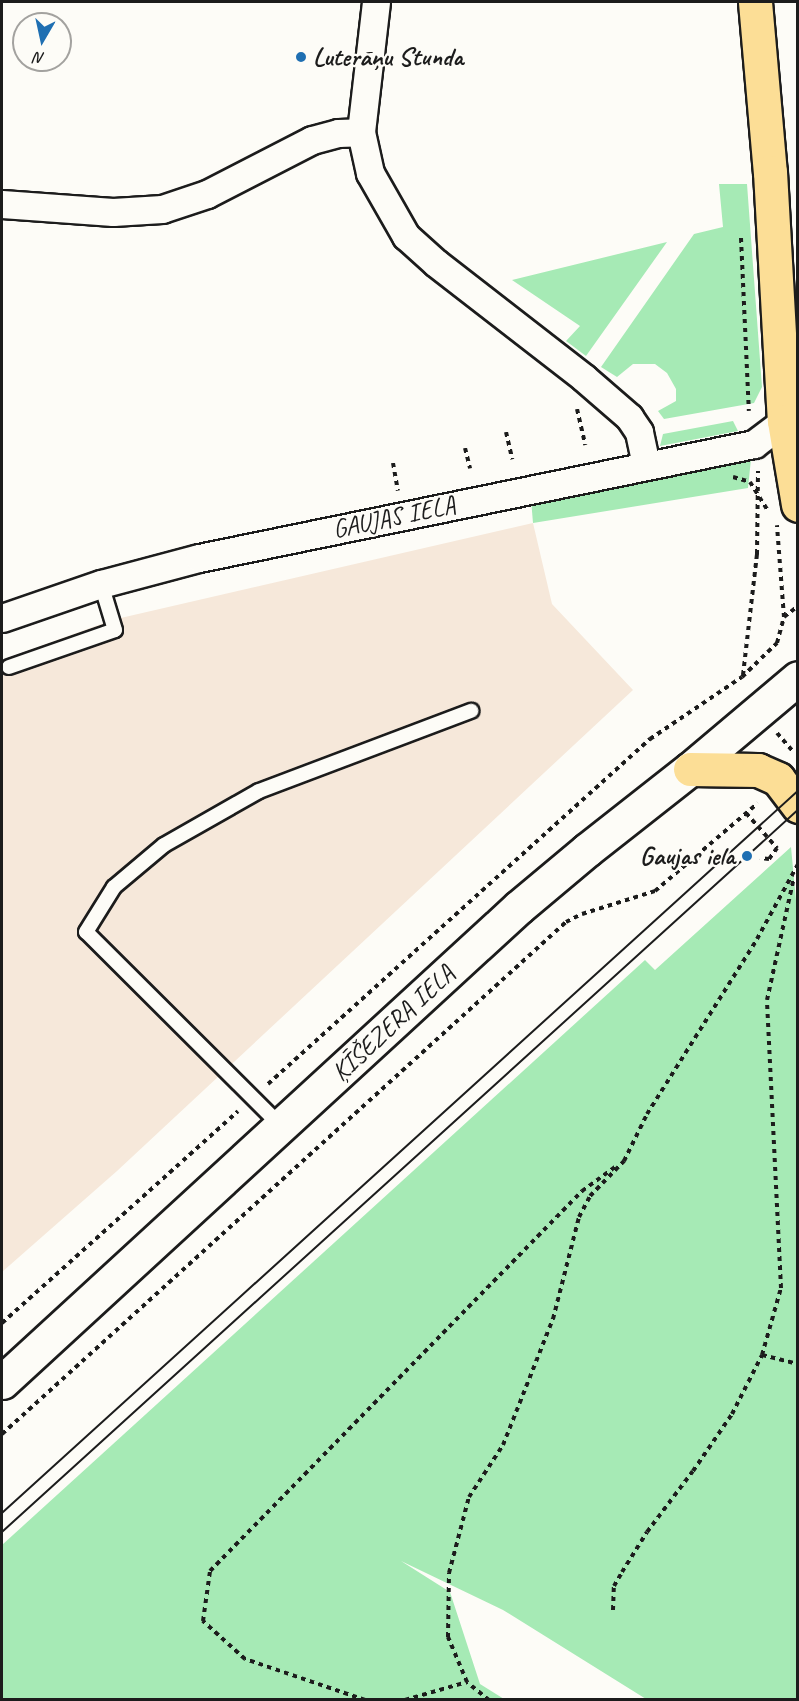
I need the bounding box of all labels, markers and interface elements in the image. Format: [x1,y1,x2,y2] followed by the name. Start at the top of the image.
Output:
[12,12,72,72] north arrow
[313,41,463,73] place label: Luterāņu Stunda
[33,47,46,68] text: N
[294,50,308,64] marker: Luterāņu Stunda
[330,489,458,545] street label: GAUJAS IELA
[640,840,735,872] place label: Gaujas iela
[740,849,754,863] marker: Gaujas iela
[325,958,461,1088] street label: ĶĪŠEZERA IELA

